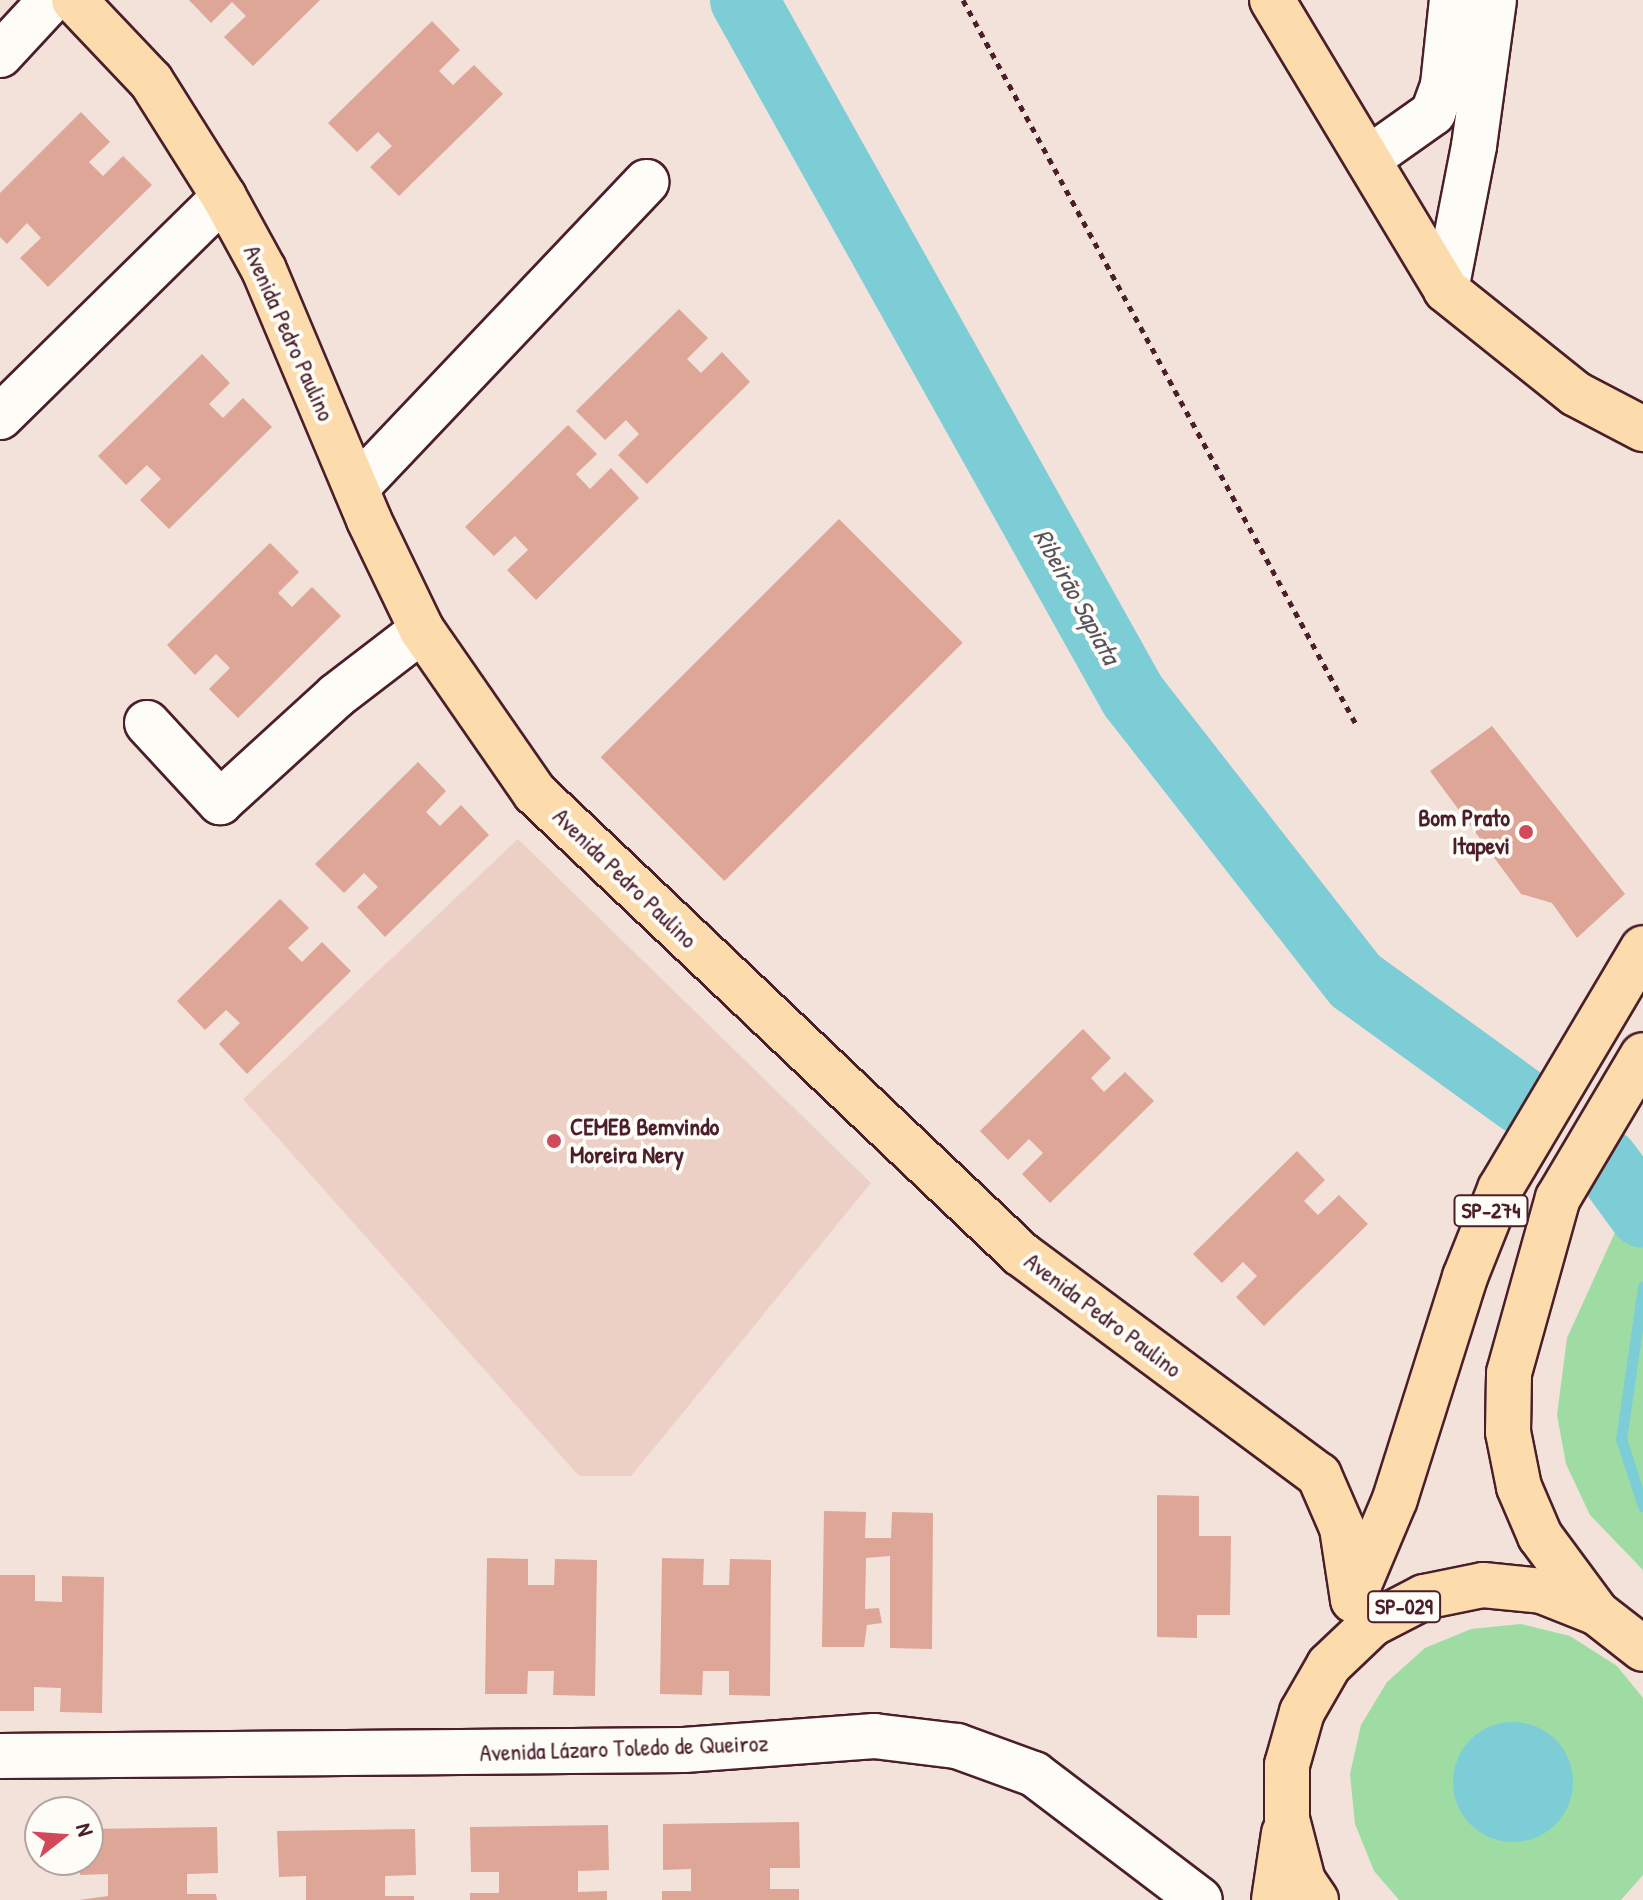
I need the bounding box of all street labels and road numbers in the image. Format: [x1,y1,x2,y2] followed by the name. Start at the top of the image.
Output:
[237,241,341,425] street label: Avenida Pedro Paulino
[547,802,703,954] street label: Avenida Pedro Paulino
[1453,1193,1529,1229] road number: SP-274
[1019,1247,1187,1383] street label: Avenida Pedro Paulino
[1366,1589,1442,1625] road number: SP-029
[479,1729,769,1767] street label: Avenida Lázaro Toledo de Queiroz

